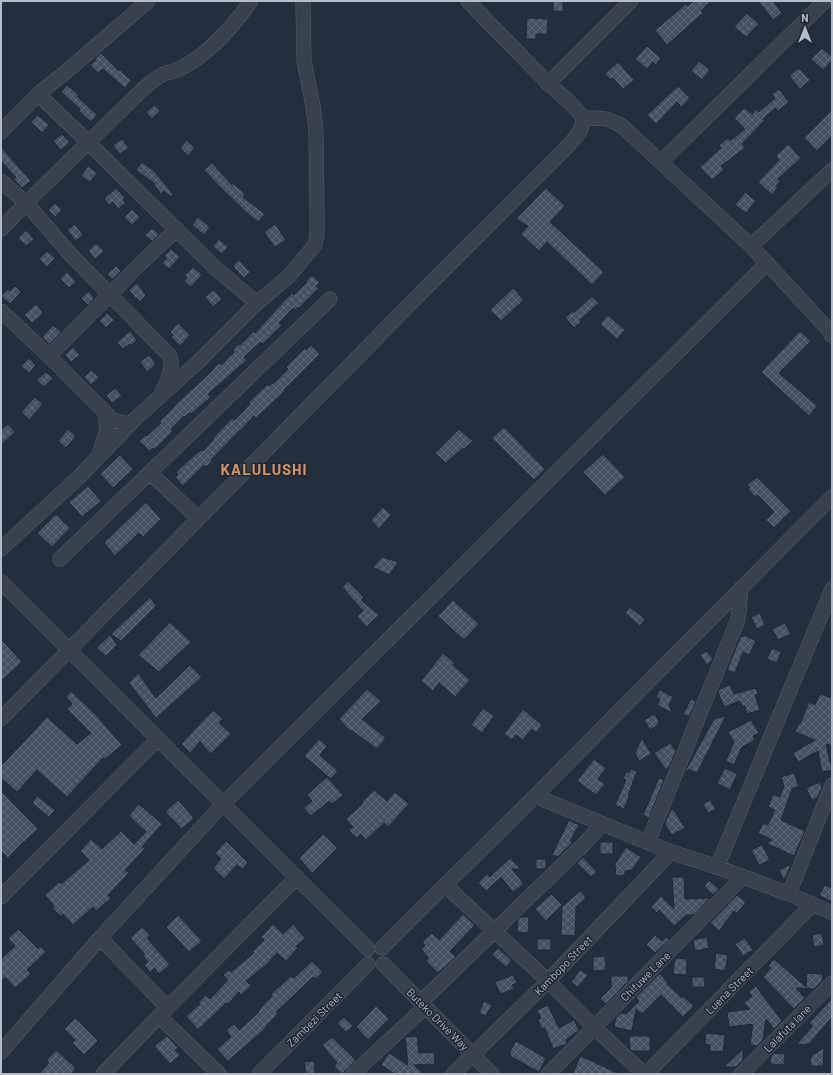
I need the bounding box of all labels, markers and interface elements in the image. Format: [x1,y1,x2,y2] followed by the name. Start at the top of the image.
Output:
[785,8,825,48] north arrow
[801,11,809,24] text: N
[221,460,307,478] district label: KALULUSHI
[531,933,595,997] street label: Kambopo Street
[618,948,673,1003] street label: Chifuwe Lane
[703,964,755,1016] street label: Luena Street
[404,985,472,1053] street label: Buteko Drive Way
[284,989,344,1049] street label: Zambezi Street
[761,1002,813,1054] street label: Lalafuta lane

